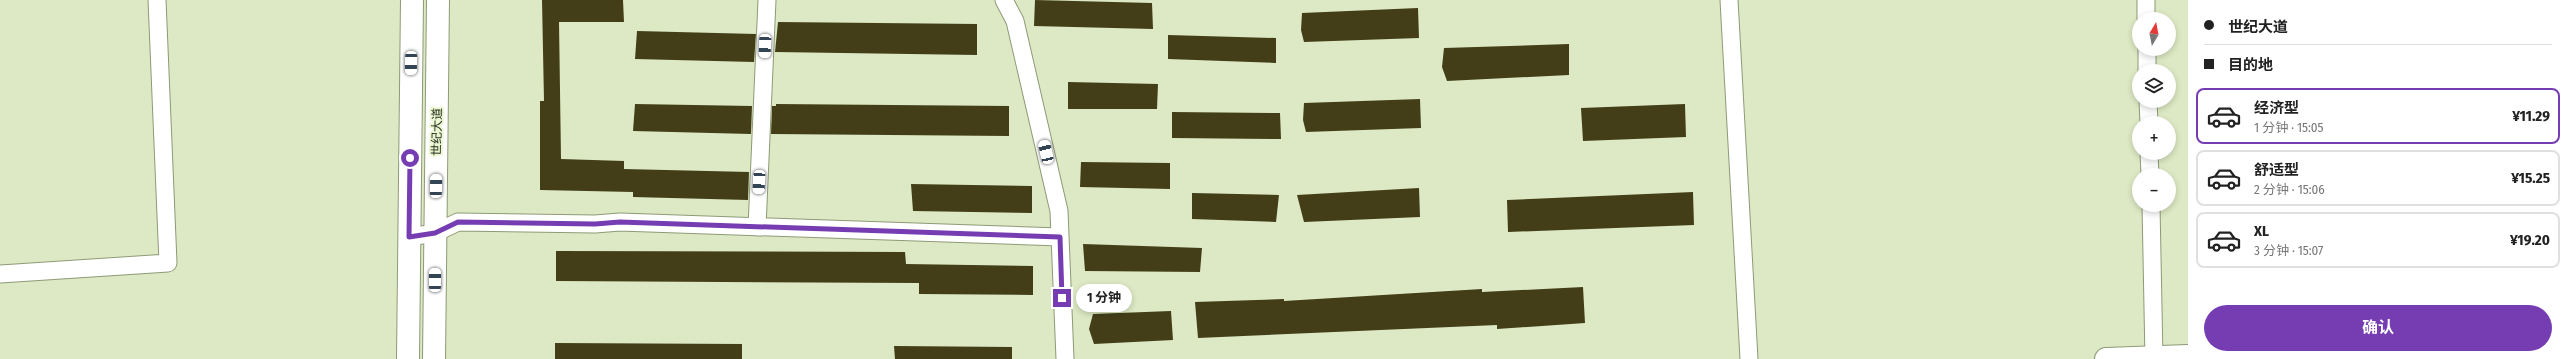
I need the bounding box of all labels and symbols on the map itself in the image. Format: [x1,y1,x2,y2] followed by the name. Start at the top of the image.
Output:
[2132,12,2176,56] north arrow
[759,34,771,58] car
[405,51,417,75] car
[430,108,444,156] street label: 世纪大道
[1037,139,1055,165] car
[401,149,419,167] route start
[752,170,766,194] car
[430,174,442,198] car
[429,268,441,292] car
[1076,284,1132,312] callout: 1 分钟
[1053,289,1071,307] route end

